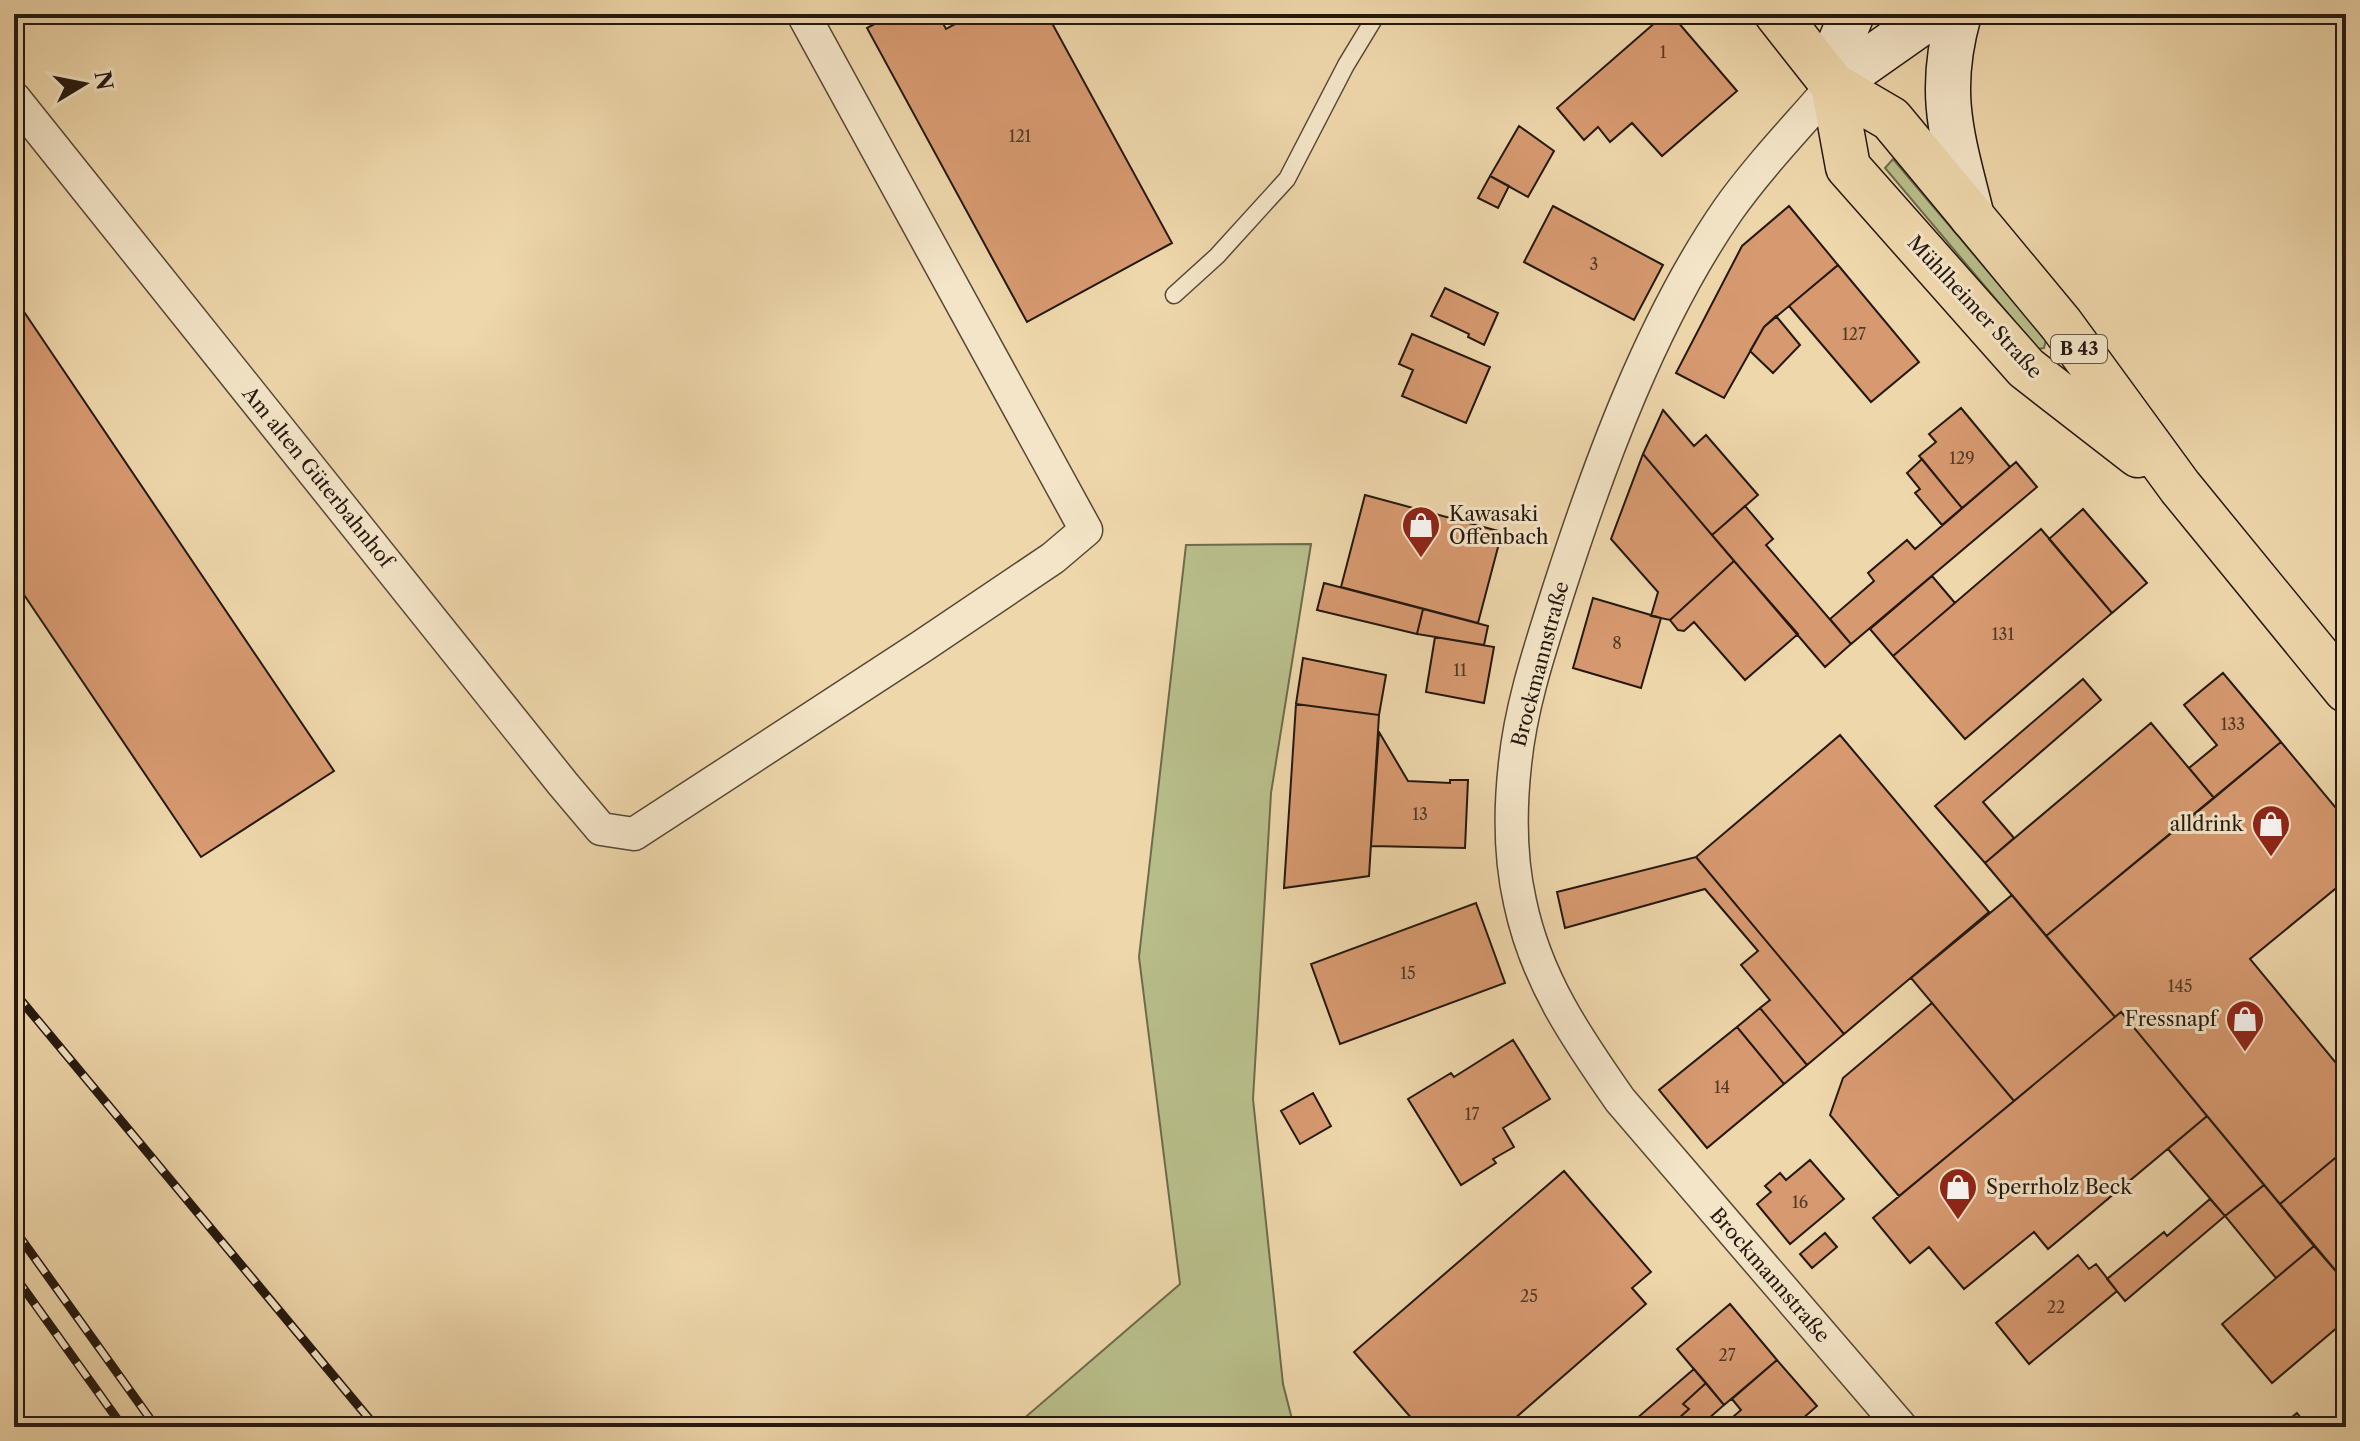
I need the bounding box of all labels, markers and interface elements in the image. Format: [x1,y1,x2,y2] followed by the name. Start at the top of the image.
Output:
[1660,42,1667,62] house number: 1
[44,44,124,124] north arrow
[88,69,118,92] text: N
[1009,126,1032,146] house number: 121
[1903,231,2047,383] street label: Mühlheimer Straße
[1590,254,1598,274] house number: 3
[1842,324,1866,344] house number: 127
[2051,335,2107,363] road number: B 43
[237,381,400,574] street label: Am alten Güterbahnhof
[1949,448,1975,468] house number: 129
[1449,502,1549,549] place label: Kawasaki Offenbach
[1400,504,1442,559] shop icon: Kawasaki Offenbach
[1506,579,1574,749] street label: Brockmannstraße
[1992,624,2014,644] house number: 131
[1612,633,1622,653] house number: 8
[1453,660,1467,680] house number: 11
[2221,714,2245,734] house number: 133
[2250,803,2292,858] shop icon: alldrink
[1412,804,1428,824] house number: 13
[2170,812,2244,836] place label: alldrink
[1400,963,1416,983] house number: 15
[2168,976,2192,996] house number: 145
[2224,998,2266,1053] shop icon: Fressnapf
[2125,1007,2220,1031] place label: Fressnapf
[1714,1077,1730,1097] house number: 14
[1465,1104,1479,1124] house number: 17
[1937,1166,1979,1221] shop icon: Sperrholz Beck
[1986,1175,2133,1199] place label: Sperrholz Beck
[1792,1192,1808,1212] house number: 16
[1705,1203,1835,1347] street label: Brockmannstraße
[1520,1286,1538,1306] house number: 25
[2047,1297,2065,1317] house number: 22
[1718,1345,1736,1365] house number: 27

